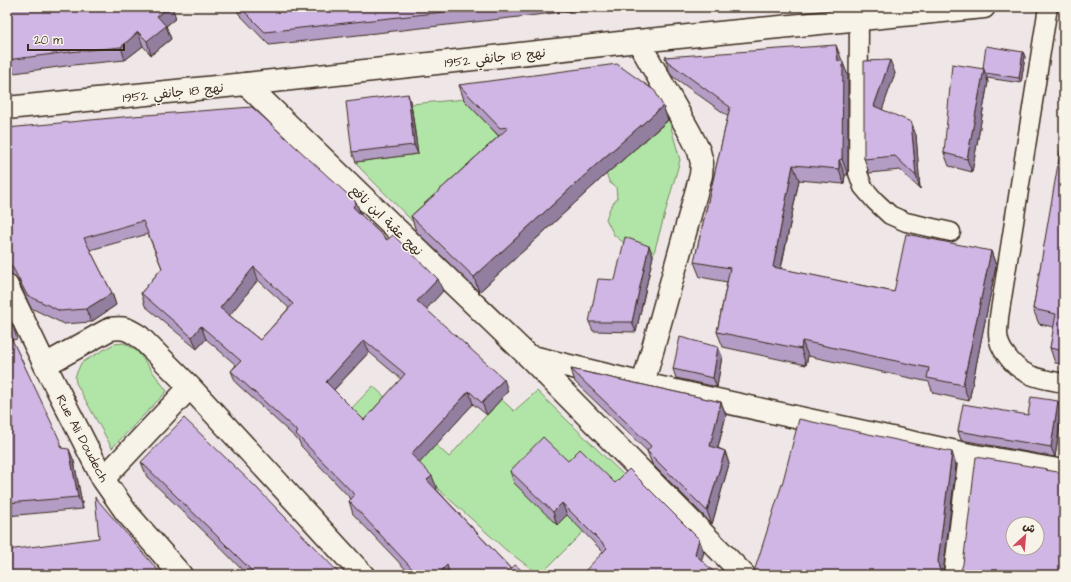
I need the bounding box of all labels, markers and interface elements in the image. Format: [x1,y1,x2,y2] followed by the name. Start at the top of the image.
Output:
[28,26,124,52] scale bar
[34,32,63,49] text: 20 m
[444,44,547,74] street label: نهج 18 جانفي 1952
[122,79,225,109] street label: نهج 18 جانفي 1952
[345,181,427,261] street label: نهج عقبة ابن نافع
[52,392,113,486] street label: Rue Ali Doudech
[1005,516,1045,556] north arrow
[1020,518,1038,537] text: ش

